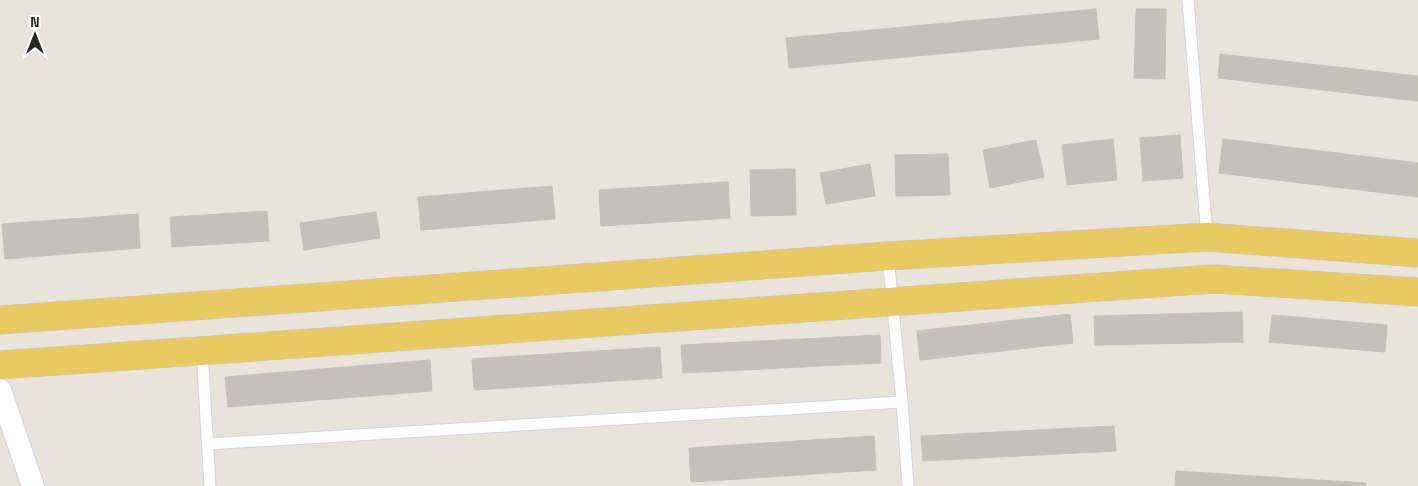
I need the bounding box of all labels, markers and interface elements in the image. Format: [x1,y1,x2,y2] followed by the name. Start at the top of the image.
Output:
[10,10,60,60] north arrow
[30,13,40,31] text: N

